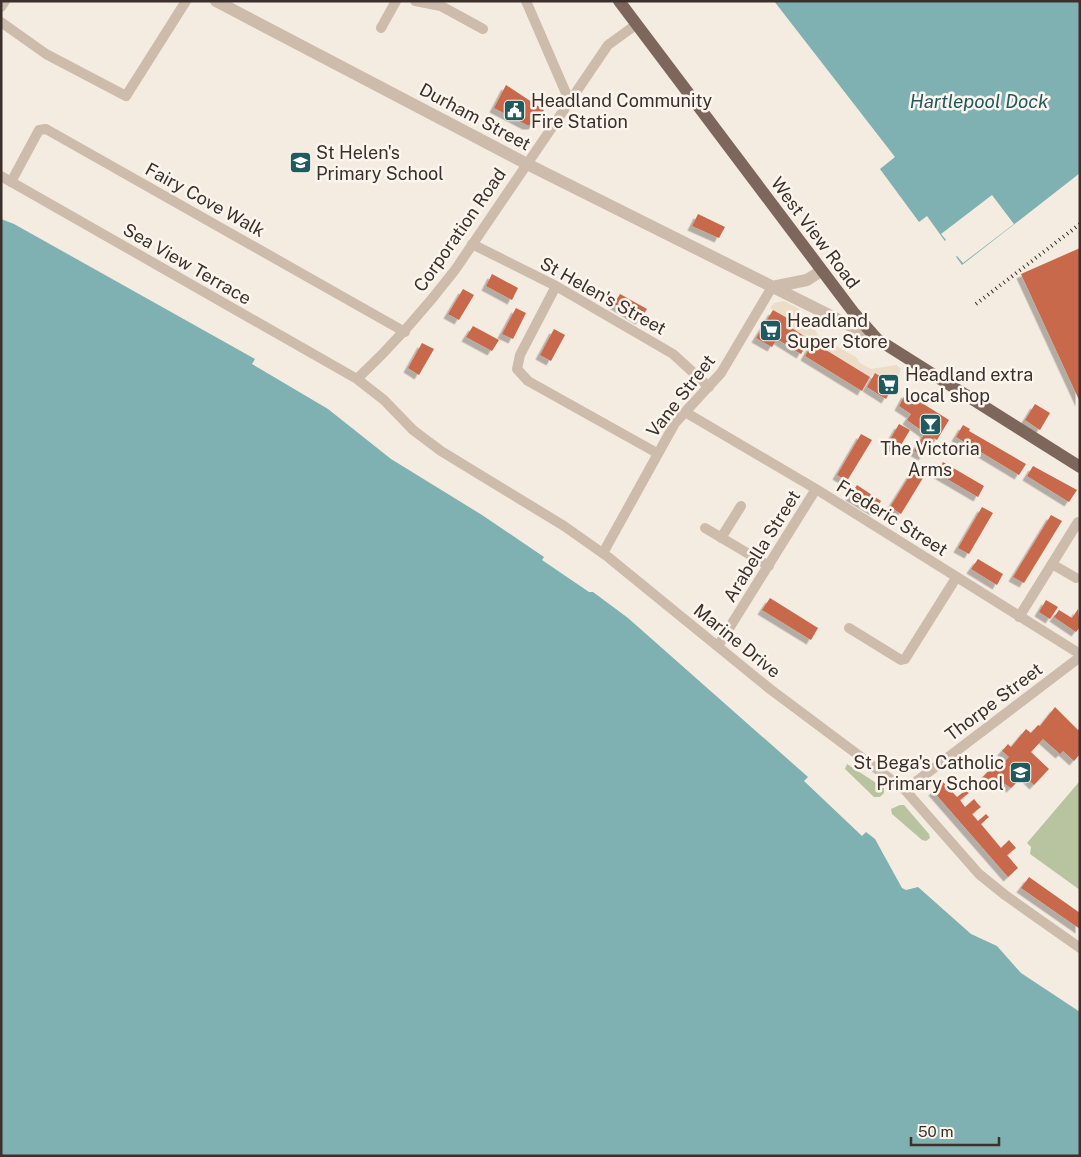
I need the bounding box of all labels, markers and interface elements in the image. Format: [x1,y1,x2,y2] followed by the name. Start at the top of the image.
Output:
[416,78,534,155] street label: Durham Street
[531,90,712,132] place label: Headland Community Fire Station
[910,90,1049,112] water label: Hartlepool Dock
[503,99,527,123] public building icon: Headland Community Fire Station
[316,142,444,184] place label: St Helen's Primary School
[288,151,312,175] school or university icon: St Helen's Primary School
[142,158,269,241] street label: Fairy Cove Walk
[409,164,510,295] street label: Corporation Road
[767,173,864,293] street label: West View Road
[120,218,255,309] street label: Sea View Terrace
[537,252,670,339] street label: St Helen's Street
[787,310,888,352] place label: Headland Super Store
[759,319,783,343] supermarket icon: Headland Super Store
[642,350,719,441] street label: Vane Street
[905,364,1033,406] place label: Headland extra local shop
[877,373,901,397] supermarket icon: Headland extra local shop
[918,412,942,436] bar icon: The Victoria Arms
[880,438,980,480] place label: The Victoria Arms
[833,475,952,560] street label: Frederic Street
[719,486,804,606] street label: Arabella Street
[690,599,785,682] street label: Marine Drive
[941,658,1046,745] street label: Thorpe Street
[853,752,1004,794] place label: St Bega's Catholic Primary School
[1008,761,1032,785] school or university icon: St Bega's Catholic Primary School
[911,1114,998,1146] scale bar
[918,1123,953,1140] text: 50 m

